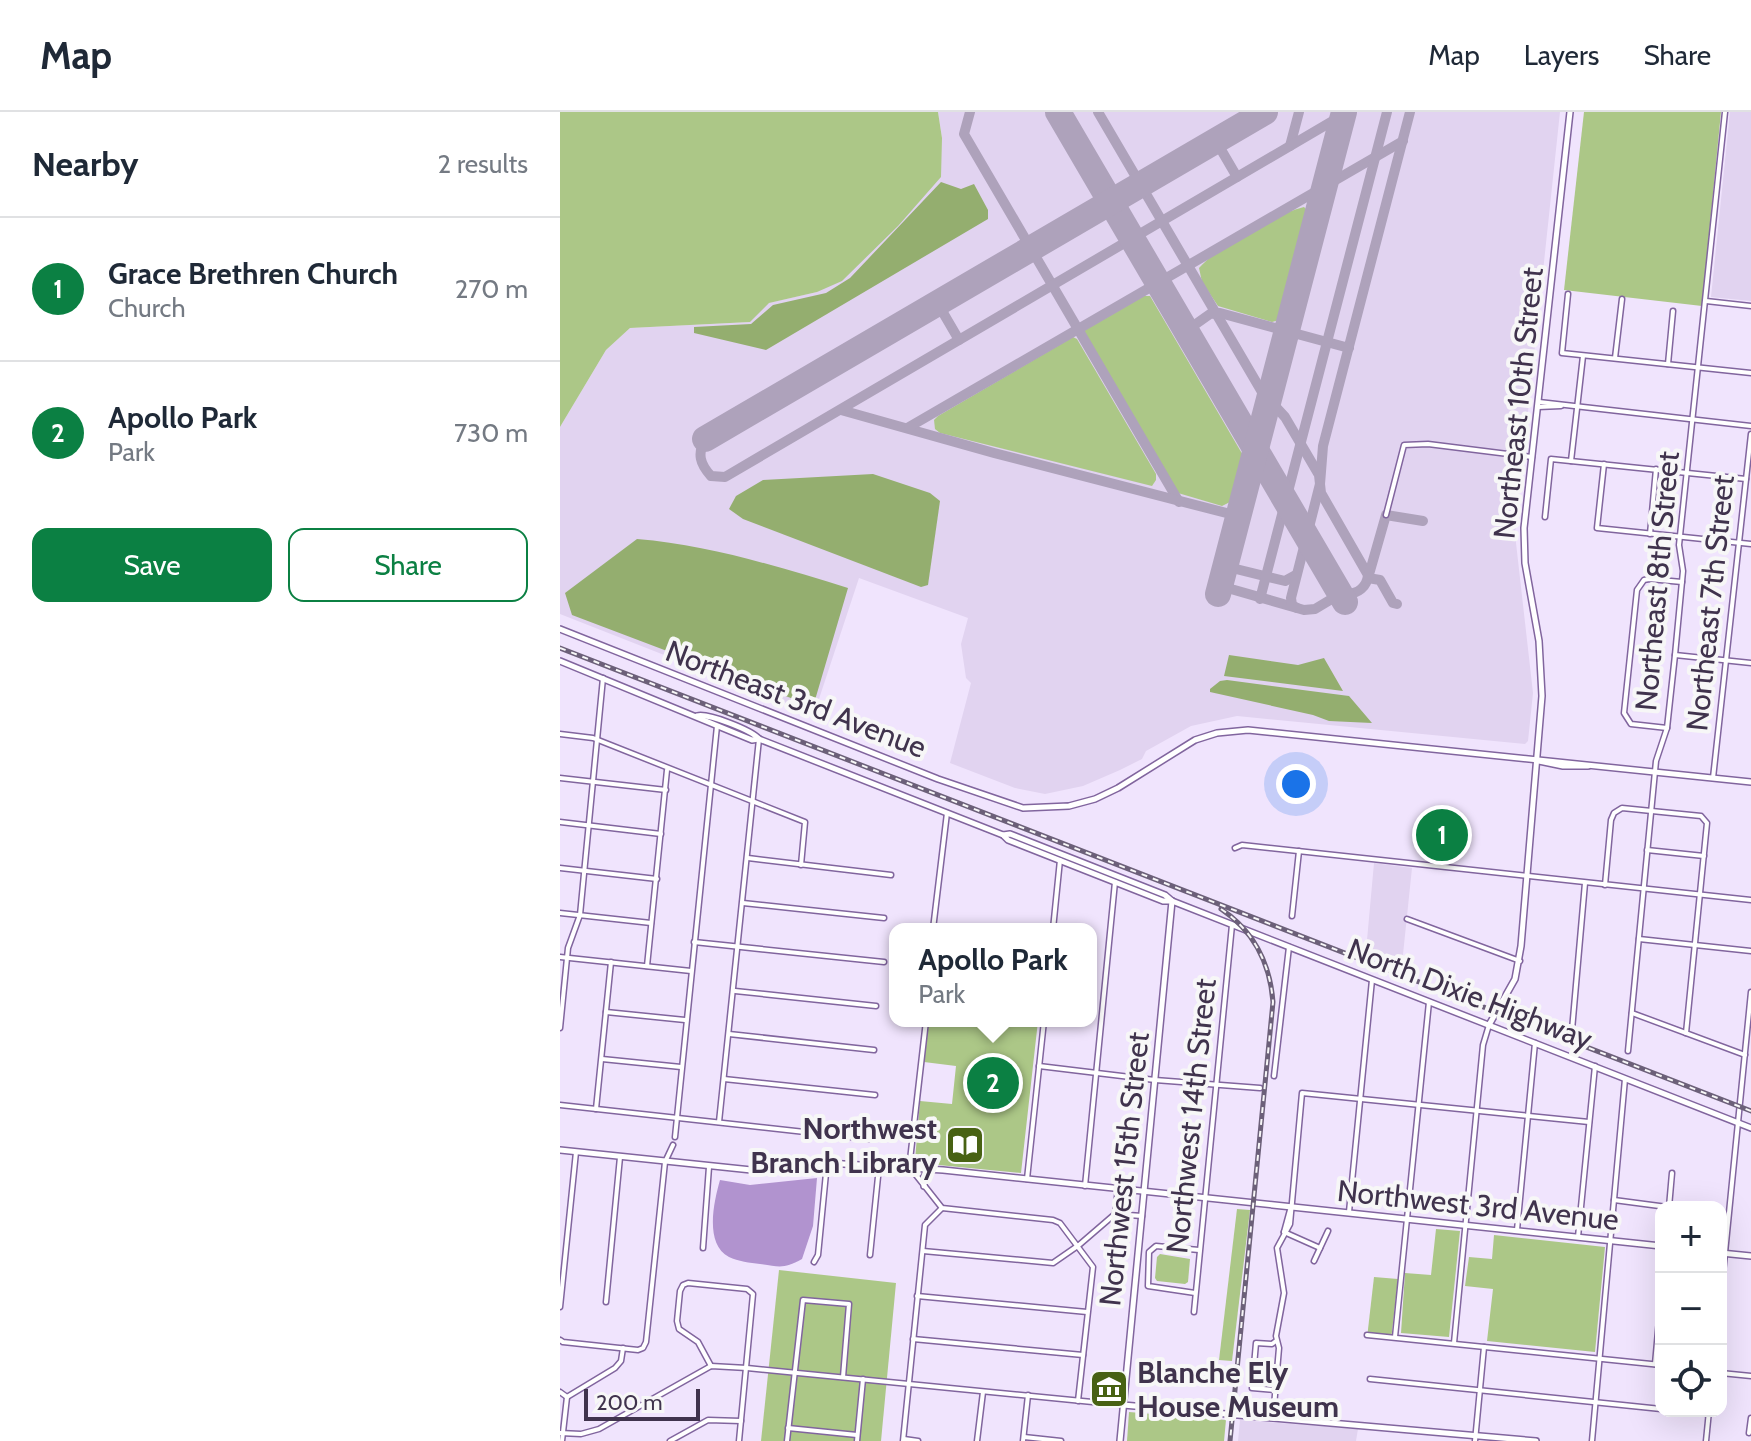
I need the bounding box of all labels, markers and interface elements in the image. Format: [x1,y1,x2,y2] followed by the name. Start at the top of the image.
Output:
[40,32,112,79] text: Map
[1428,38,1480,72] text: Map
[1524,38,1599,72] text: Layers
[1643,38,1711,72] text: Share
[32,143,139,185] text: Nearby
[437,148,528,180] text: 2 results
[108,255,398,292] text: Grace Brethren Church
[1485,265,1551,541] street label: Northeast 10th Street
[53,273,63,305] text: 1
[455,273,528,305] text: 270 m
[108,292,186,324] text: Church
[108,399,257,436] text: Apollo Park
[51,417,65,449] text: 2
[454,417,528,449] text: 730 m
[108,436,155,468] text: Park
[1627,450,1687,712] street label: Northeast 8th Street
[1678,473,1742,733] street label: Northeast 7th Street
[32,528,272,602] button: Save
[288,528,528,602] button: Share
[661,632,931,766] street label: Northeast 3rd Avenue
[1276,764,1316,804] your location
[1416,805,1468,865] pin: 1
[889,923,1097,1027] popup
[1342,930,1598,1058] street label: North Dixie Highway
[918,941,1068,978] text: Apollo Park
[1158,977,1224,1255] street label: Northwest 14th Street
[918,978,965,1010] text: Park
[1091,1030,1157,1308] street label: Northwest 15th Street
[967,1053,1019,1113] pin: 2
[750,1110,938,1181] place label: Northwest Branch Library
[944,1124,986,1166] library icon: Northwest Branch Library
[1335,1172,1621,1238] street label: Northwest 3rd Avenue
[1655,1201,1727,1417] map controls
[1655,1201,1727,1273] button: +
[1655,1273,1727,1345] button: −
[1655,1345,1727,1417] button: locate
[1137,1354,1339,1425] place label: Blanche Ely House Museum
[1088,1368,1130,1410] museum icon: Blanche Ely House Museum
[584,1385,700,1421] scale bar
[596,1389,662,1416] text: 200 m

